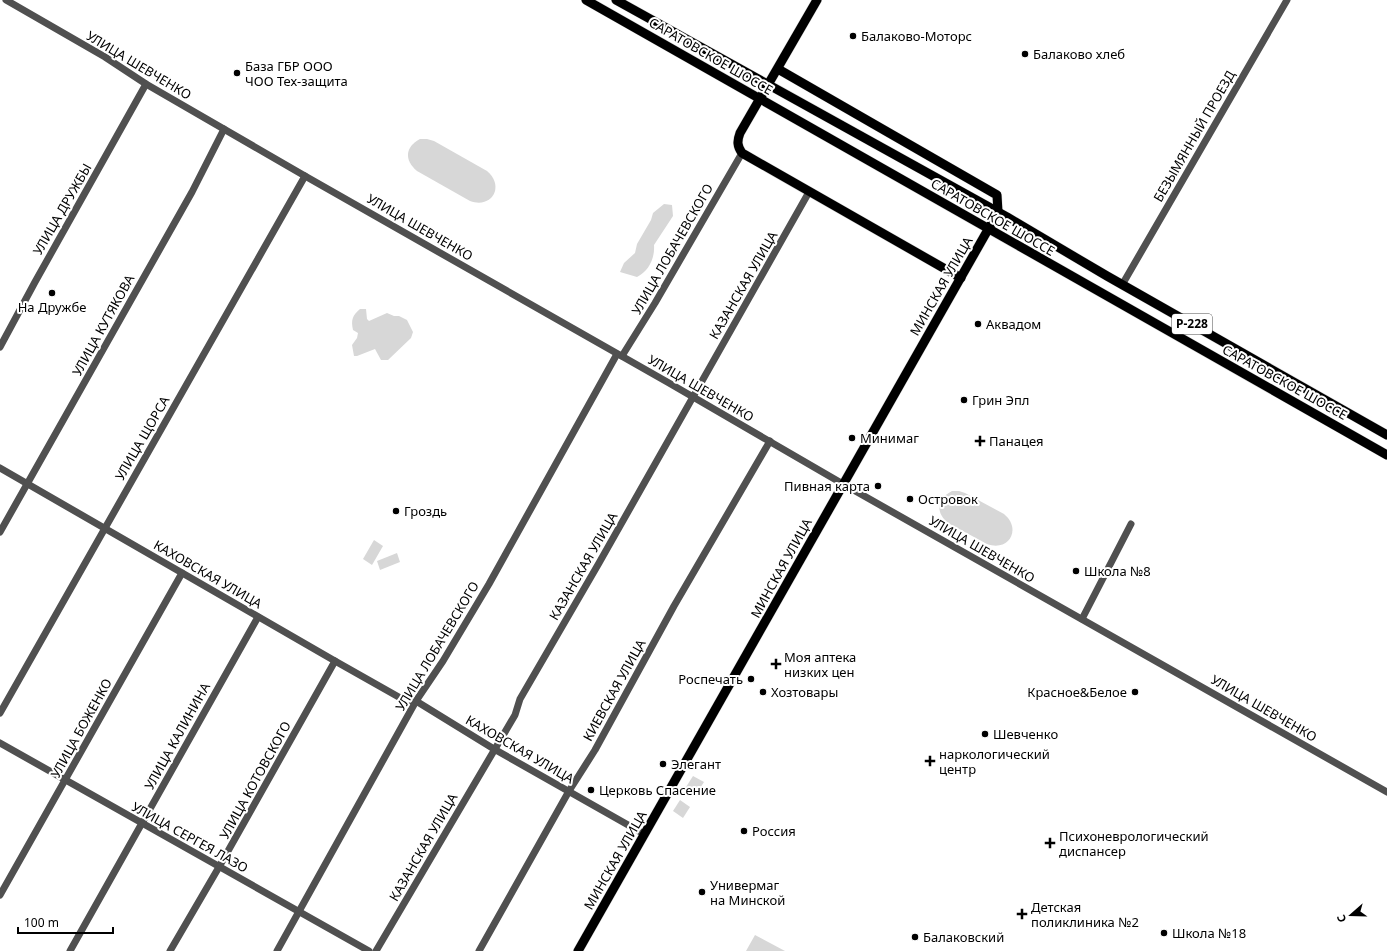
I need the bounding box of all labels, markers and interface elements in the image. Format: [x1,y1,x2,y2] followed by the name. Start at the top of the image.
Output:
[646,13,776,99] street label: САРАТОВСКОЕ ШОССЕ
[83,26,195,104] street label: УЛИЦА ШЕВЧЕНКО
[861,27,972,45] place label: Балаково-Моторс
[848,31,858,41] marker: Балаково-Моторс
[1033,45,1125,63] place label: Балаково хлеб
[1020,49,1030,59] marker: Балаково хлеб
[245,57,348,90] place label: База ГБР ООО ЧОО Тех-защита
[1149,67,1239,205] street label: БЕЗЫМЯННЫЙ ПРОЕЗД
[232,68,242,78] marker: База ГБР ООО ЧОО Тех-защита
[28,160,96,258] street label: УЛИЦА ДРУЖБЫ
[928,174,1058,260] street label: САРАТОВСКОЕ ШОССЕ
[627,180,717,318] street label: УЛИЦА ЛОБАЧЕВСКОГО
[364,189,476,265] street label: УЛИЦА ШЕВЧЕНКО
[705,227,782,342] street label: КАЗАНСКАЯ УЛИЦА
[905,233,977,339] street label: МИНСКАЯ УЛИЦА
[68,271,139,379] street label: УЛИЦА КУТЯКОВА
[47,288,57,298] marker: На Дружбе
[18,298,86,316] place label: На Дружбе
[1172,314,1212,334] road number: Р-228
[986,315,1041,333] place label: Аквадом
[973,319,983,329] marker: Аквадом
[1219,340,1351,424] street label: САРАТОВСКОЕ ШОССЕ
[645,350,757,426] street label: УЛИЦА ШЕВЧЕНКО
[972,391,1030,409] place label: Грин Эпл
[111,392,174,484] street label: УЛИЦА ЩОРСА
[959,395,969,405] marker: Грин Эпл
[860,429,919,447] place label: Минимаг
[989,432,1043,450] place label: Панацея
[847,433,857,443] marker: Минимаг
[974,435,986,447] marker: Панацея
[784,477,870,495] place label: Пивная карта
[873,481,883,491] marker: Пивная карта
[918,490,978,508] place label: Островок
[905,494,915,504] marker: Островок
[404,502,447,520] place label: Гроздь
[391,506,401,516] marker: Гроздь
[545,508,622,623] street label: КАЗАНСКАЯ УЛИЦА
[926,511,1038,587] street label: УЛИЦА ШЕВЧЕНКО
[746,514,816,621] street label: МИНСКАЯ УЛИЦА
[151,536,266,613] street label: КАХОВСКАЯ УЛИЦА
[1084,562,1151,580] place label: Школа №8
[1071,566,1081,576] marker: Школа №8
[391,578,483,714] street label: УЛИЦА ЛОБАЧЕВСКОГО
[579,635,650,744] street label: КИЕВСКАЯ УЛИЦА
[784,648,856,681] place label: Моя аптека низких цен
[771,659,781,669] marker: Моя аптека низких цен
[678,670,743,688] place label: Роспечать
[1208,670,1320,746] street label: УЛИЦА ШЕВЧЕНКО
[746,674,756,684] marker: Роспечать
[46,675,116,781] street label: УЛИЦА БОЖЕНКО
[140,679,214,793] street label: УЛИЦА КАЛИНИНА
[771,683,838,701] place label: Хозтовары
[1027,683,1127,701] place label: Красное&Белое
[758,687,768,697] marker: Хозтовары
[1130,687,1140,697] marker: Красное&Белое
[463,711,578,788] street label: КАХОВСКАЯ УЛИЦА
[215,718,295,842] street label: УЛИЦА КОТОВСКОГО
[993,725,1058,743] place label: Шевченко
[980,729,990,739] marker: Шевченко
[939,745,1050,778] place label: наркологический центр
[671,755,721,773] place label: Элегант
[924,755,936,767] marker: наркологический центр
[658,759,668,769] marker: Элегант
[599,781,716,799] place label: Церковь Спасение
[586,785,596,795] marker: Церковь Спасение
[385,789,462,904] street label: КАЗАНСКАЯ УЛИЦА
[128,797,252,877] street label: УЛИЦА СЕРГЕЯ ЛАЗО
[579,807,651,913] street label: МИНСКАЯ УЛИЦА
[752,822,796,840] place label: Россия
[739,826,749,836] marker: Россия
[1059,827,1209,860] place label: Психоневрологический диспансер
[1044,837,1056,849] marker: Психоневрологический диспансер
[710,876,785,909] place label: Универмаг на Минской
[697,887,707,897] marker: Универмаг на Минской
[1331,895,1371,935] north arrow
[1031,898,1139,931] place label: Детская поликлиника №2
[1016,908,1028,920] marker: Детская поликлиника №2
[18,909,113,935] scale bar
[1333,913,1349,924] text: С
[24,914,59,931] text: 100 m
[1172,924,1246,942] place label: Школа №18
[923,928,1004,946] place label: Балаковский
[1159,928,1169,938] marker: Школа №18
[910,932,920,942] marker: Балаковский

